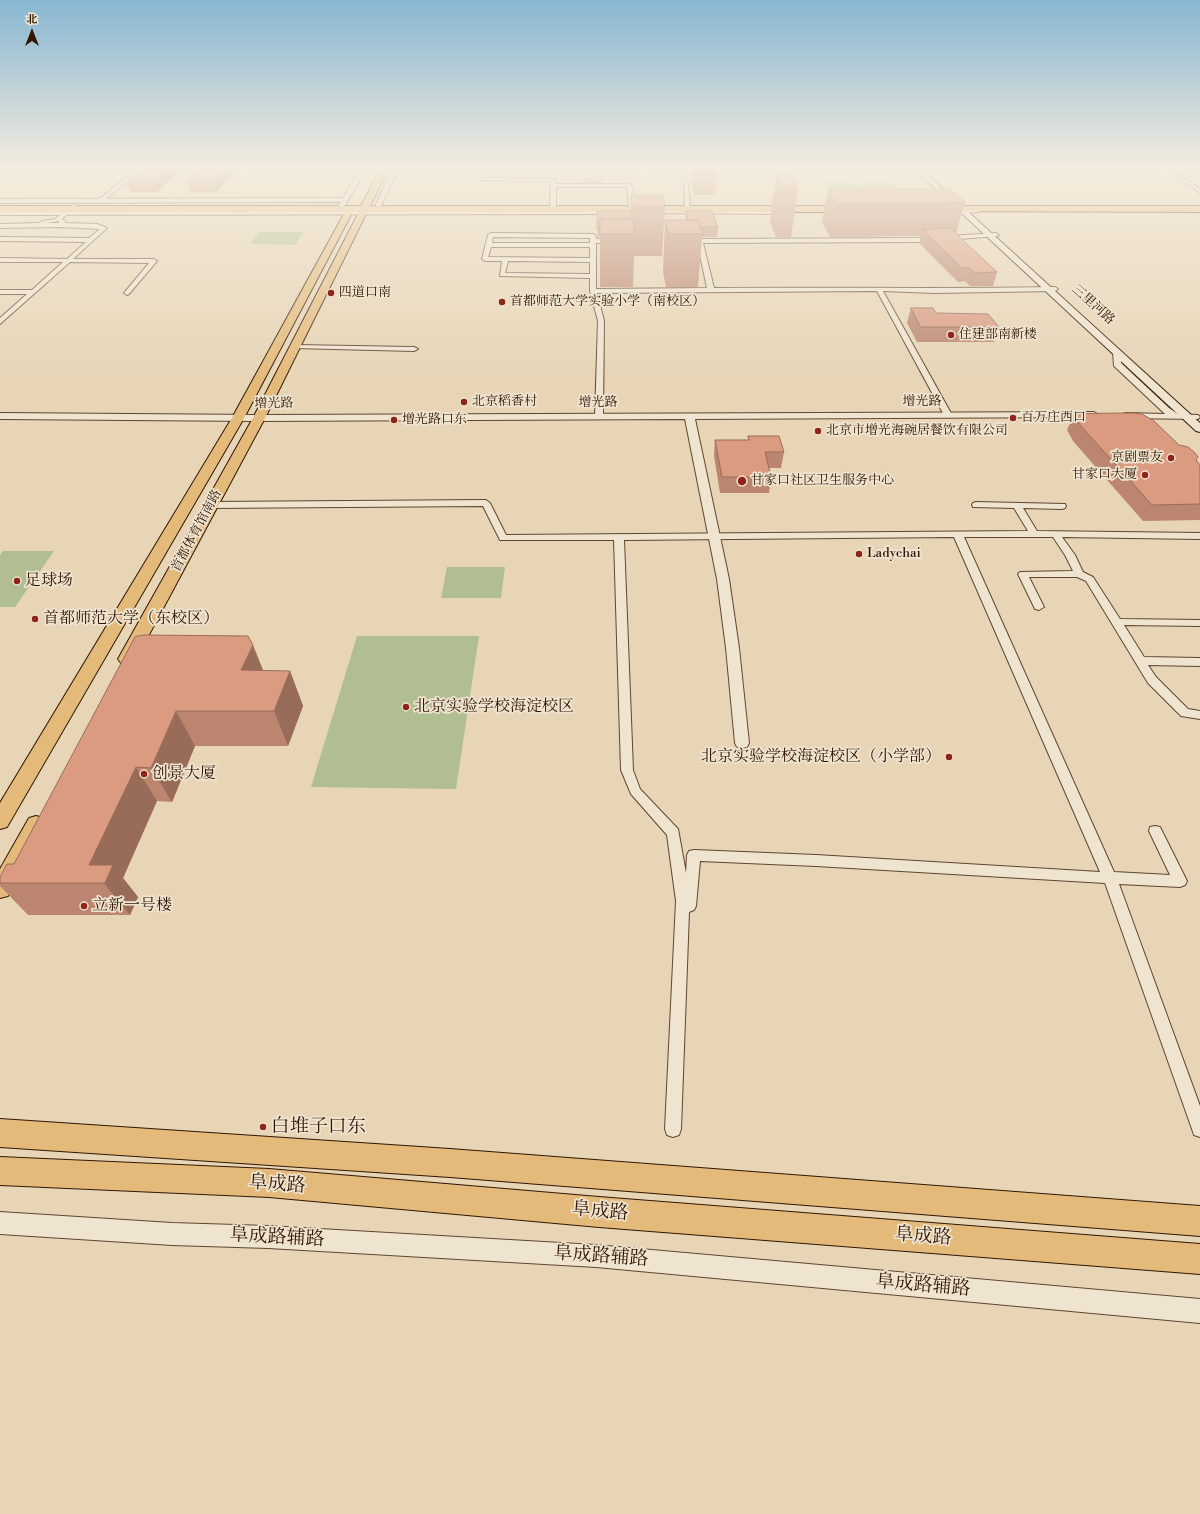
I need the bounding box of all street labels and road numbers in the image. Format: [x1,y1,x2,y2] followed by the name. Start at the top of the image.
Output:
[1068,282,1118,328] street label: 三里河路
[903,394,941,410] street label: 增光路
[579,395,617,411] street label: 增光路
[254,396,294,412] street label: 增光路
[169,487,225,575] street label: 首都体育馆南路
[248,1172,306,1198] street label: 阜成路
[571,1198,629,1226] street label: 阜成路
[229,1224,325,1252] street label: 阜成路辅路
[894,1224,952,1250] street label: 阜成路
[553,1242,649,1272] street label: 阜成路辅路
[875,1271,971,1301] street label: 阜成路辅路

